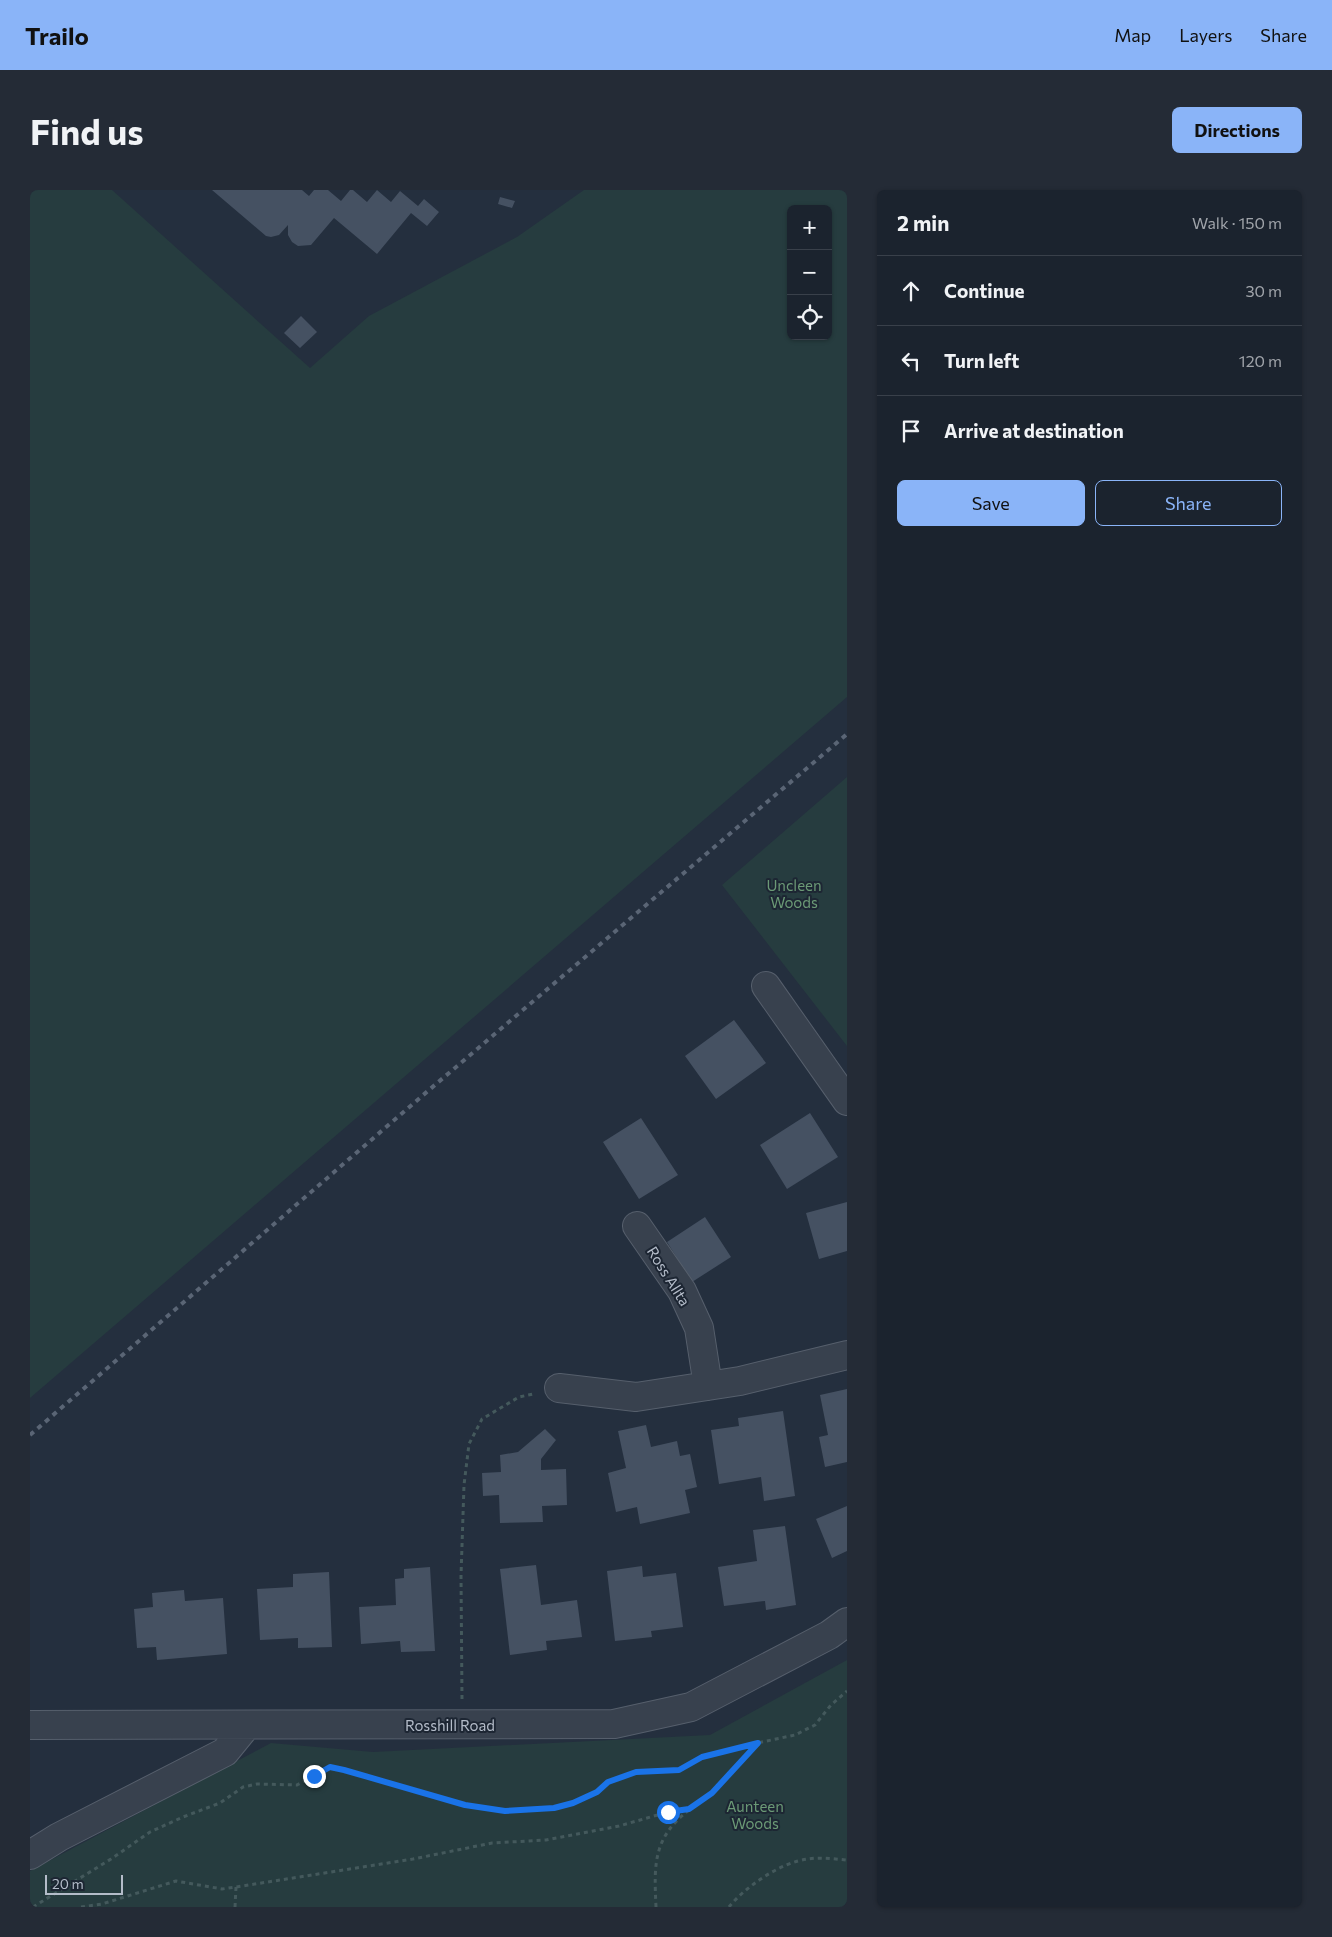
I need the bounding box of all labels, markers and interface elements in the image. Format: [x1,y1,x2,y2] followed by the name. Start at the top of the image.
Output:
[25,21,89,50] text: Trailo
[1114,24,1151,46] text: Map
[1179,24,1232,46] text: Layers
[1260,24,1307,46] text: Share
[1172,107,1302,153] button: Directions
[30,109,144,152] text: Find us
[787,205,832,340] map controls
[787,205,832,250] button: +
[897,210,949,235] text: 2 min
[1192,213,1282,232] text: Walk · 150 m
[787,250,832,295] button: −
[897,277,925,305] icon: ahead
[944,279,1024,302] text: Continue
[1245,281,1282,300] text: 30 m
[787,295,832,340] button: locate
[897,347,925,375] icon: left
[944,349,1019,372] text: Turn left
[1239,351,1282,370] text: 120 m
[897,417,925,445] icon: arrive
[944,419,1124,442] text: Arrive at destination
[897,480,1085,526] button: Save
[1095,480,1282,526] button: Share
[766,876,822,911] park label: Uncleen Woods
[644,1243,694,1309] street label: Ross Allta
[405,1716,495,1734] street label: Rosshill Road
[303,1765,326,1788] route end
[726,1797,784,1832] park label: Aunteen Woods
[657,1801,680,1824] route start
[45,1872,122,1895] scale bar
[52,1875,84,1892] text: 20 m

